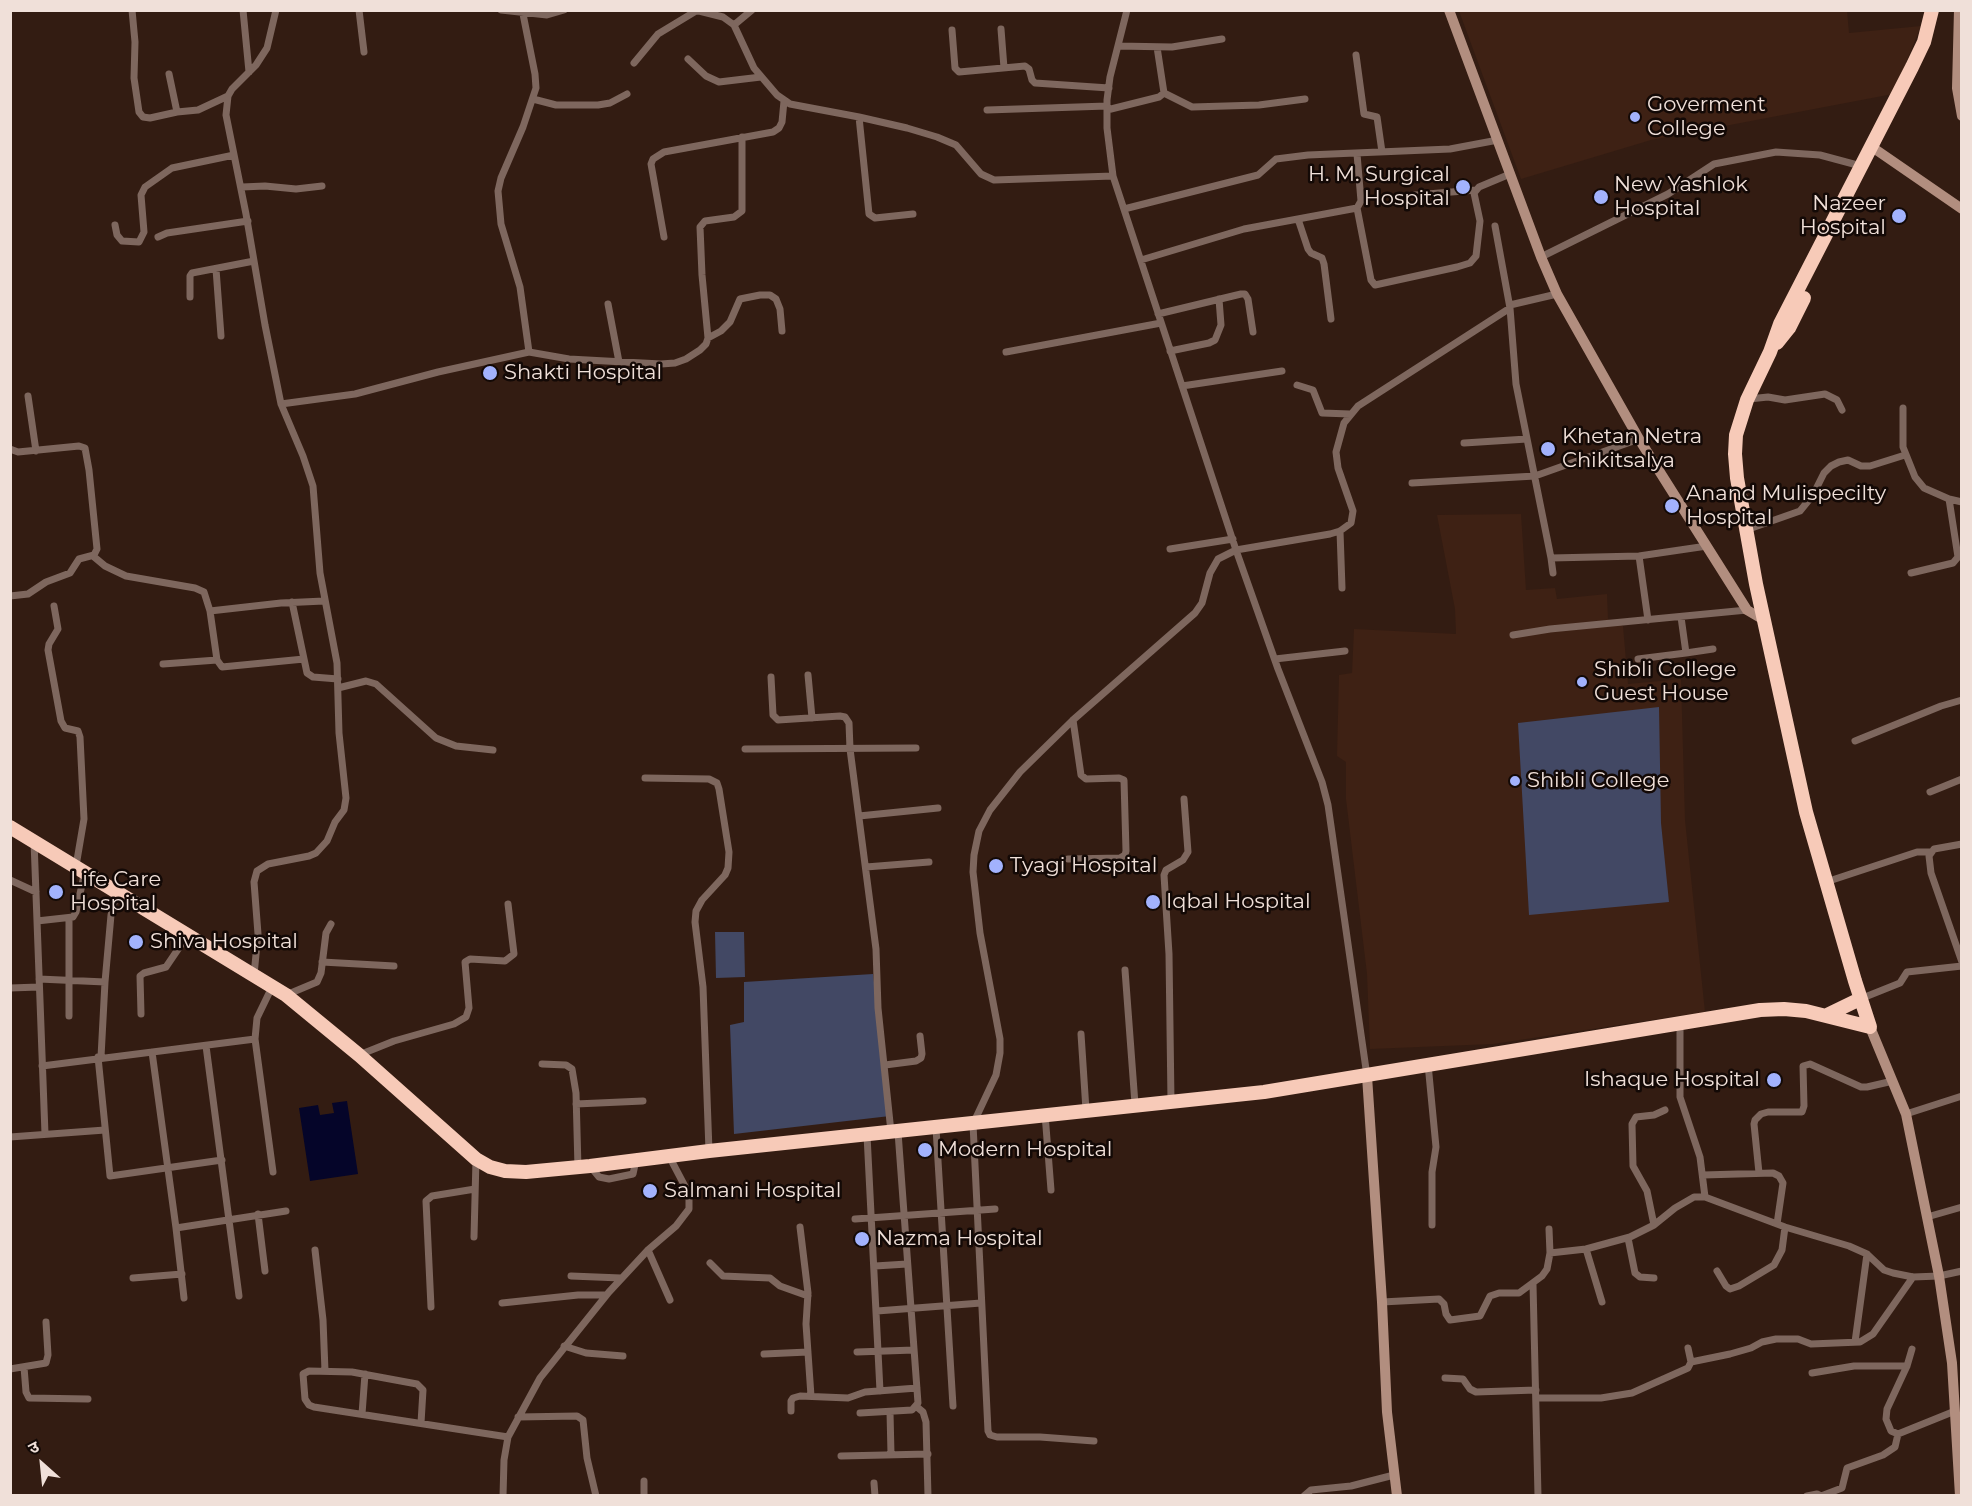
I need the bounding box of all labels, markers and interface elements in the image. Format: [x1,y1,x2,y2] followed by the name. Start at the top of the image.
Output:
[1647,92,1766,142] place label: Goverment College
[1628,110,1642,124] marker: Goverment College
[1308,162,1450,212] place label: H. M. Surgical Hospital
[1614,172,1748,222] place label: New Yashlok Hospital
[1454,178,1472,196] marker: H. M. Surgical Hospital
[1592,188,1610,206] marker: New Yashlok Hospital
[1800,191,1886,241] place label: Nazeer Hospital
[1890,207,1908,225] marker: Nazeer Hospital
[504,360,662,386] place label: Shakti Hospital
[481,364,499,382] marker: Shakti Hospital
[1562,424,1702,474] place label: Khetan Netra Chikitsalya
[1539,440,1557,458] marker: Khetan Netra Chikitsalya
[1686,481,1886,531] place label: Anand Mulispecilty Hospital
[1663,497,1681,515] marker: Anand Mulispecilty Hospital
[1594,657,1736,707] place label: Shibli College Guest House
[1575,675,1589,689] marker: Shibli College Guest House
[1527,768,1669,794] place label: Shibli College
[1508,774,1522,788] marker: Shibli College
[1010,853,1157,879] place label: Tyagi Hospital
[987,857,1005,875] marker: Tyagi Hospital
[70,867,161,917] place label: Life Care Hospital
[47,883,65,901] marker: Life Care Hospital
[1166,889,1311,915] place label: Iqbal Hospital
[1144,893,1162,911] marker: Iqbal Hospital
[150,929,298,955] place label: Shiva Hospital
[127,933,145,951] marker: Shiva Hospital
[1584,1067,1760,1093] place label: Ishaque Hospital
[1765,1071,1783,1089] marker: Ishaque Hospital
[938,1137,1112,1163] place label: Modern Hospital
[916,1141,934,1159] marker: Modern Hospital
[664,1178,841,1204] place label: Salmani Hospital
[641,1182,659,1200] marker: Salmani Hospital
[876,1226,1043,1252] place label: Nazma Hospital
[853,1230,871,1248] marker: Nazma Hospital
[12,1434,72,1494] north arrow
[25,1437,42,1458] text: उ

